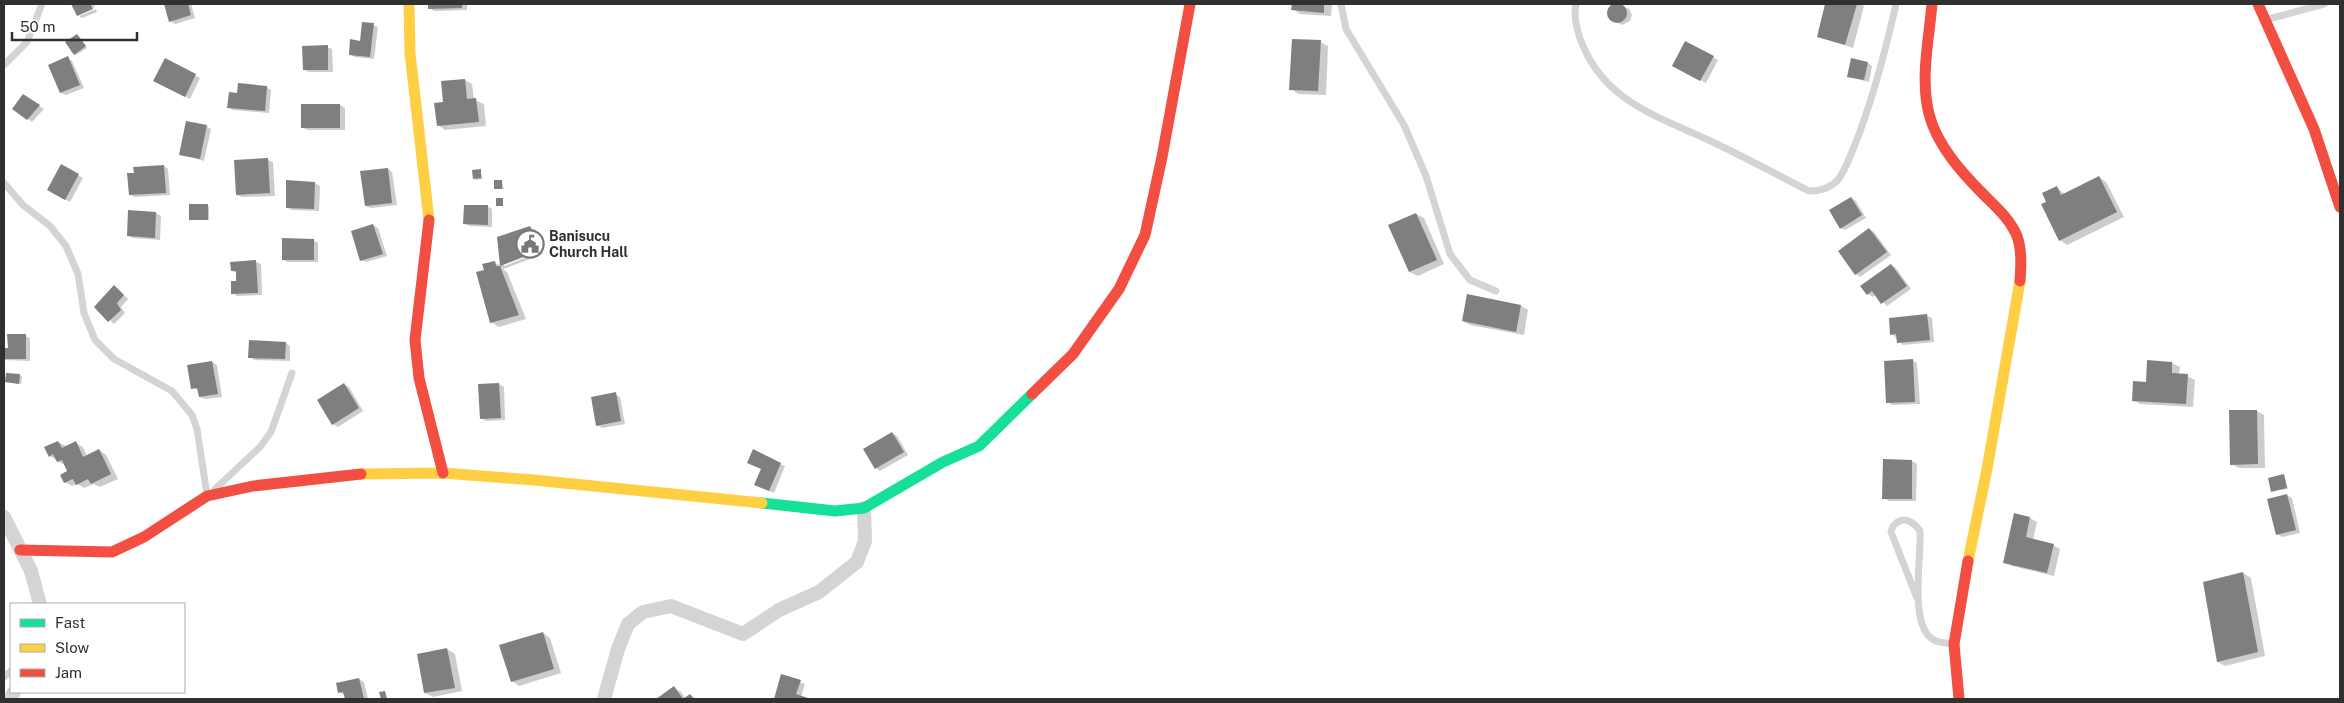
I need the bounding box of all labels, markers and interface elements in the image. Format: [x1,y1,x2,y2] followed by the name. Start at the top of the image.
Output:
[12,10,138,42] scale bar
[20,18,55,35] text: 50 m
[549,228,629,260] place label: Banisucu Church Hall
[515,229,545,259] public building icon: Banisucu Church Hall
[10,603,185,693] legend
[55,614,85,631] text: Fast
[55,639,90,656] text: Slow
[55,664,82,681] text: Jam

